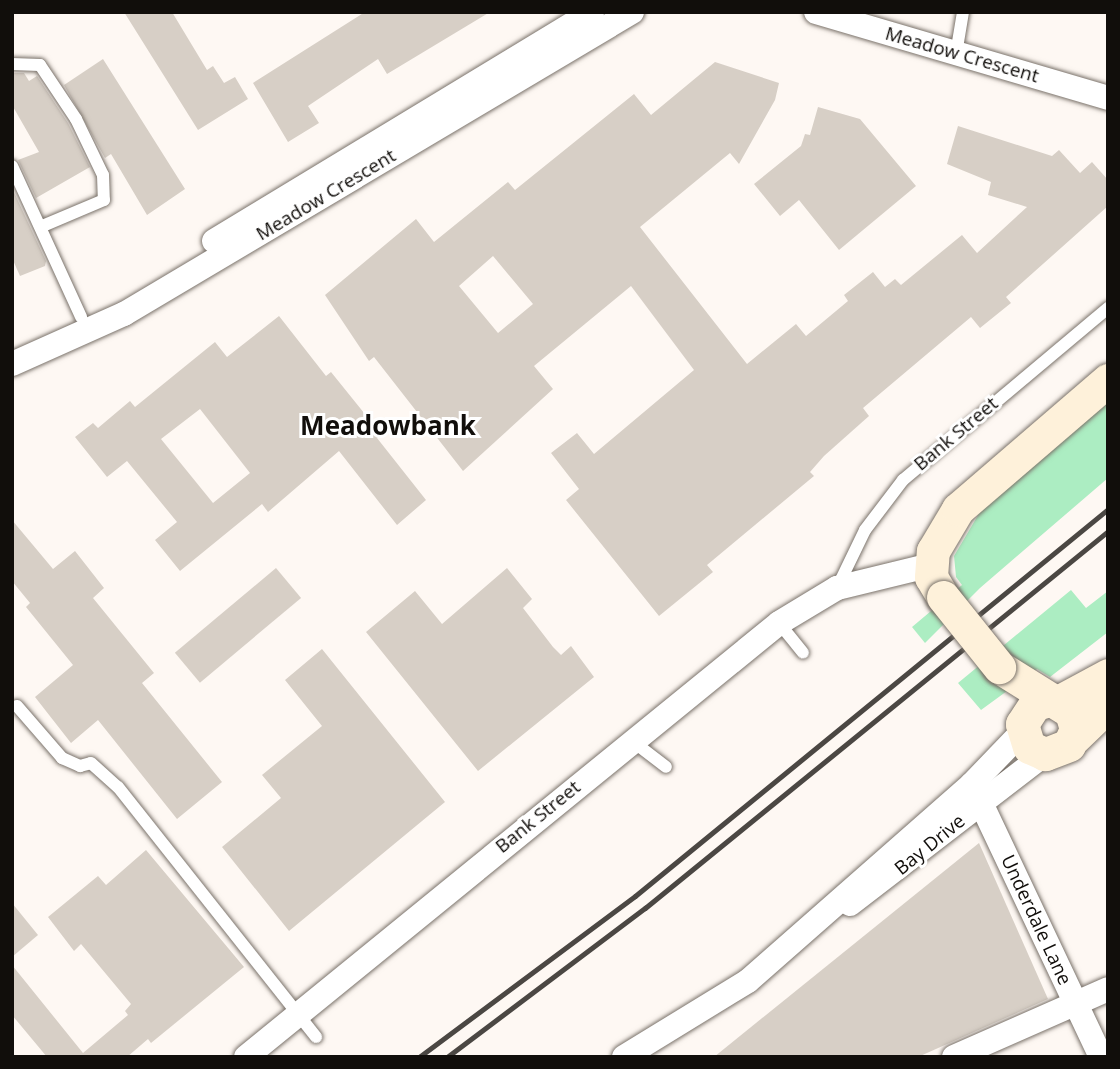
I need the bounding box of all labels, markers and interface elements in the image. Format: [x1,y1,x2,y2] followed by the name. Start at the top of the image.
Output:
[883,22,1041,88] street label: Meadow Crescent
[252,144,400,246] street label: Meadow Crescent
[909,392,1003,476] street label: Bank Street
[300,410,476,442] district label: Meadowbank
[491,776,585,858] street label: Bank Street
[890,810,970,880] street label: Bay Drive
[996,851,1076,989] street label: Underdale Lane

